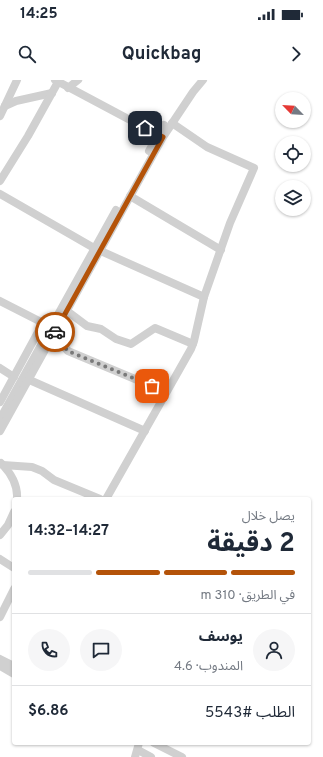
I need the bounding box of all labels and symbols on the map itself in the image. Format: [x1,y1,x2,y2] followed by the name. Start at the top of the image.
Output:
[275,92,311,128] north arrow
[128,111,162,145] pin
[35,312,75,352] courier
[135,369,169,403] pin

